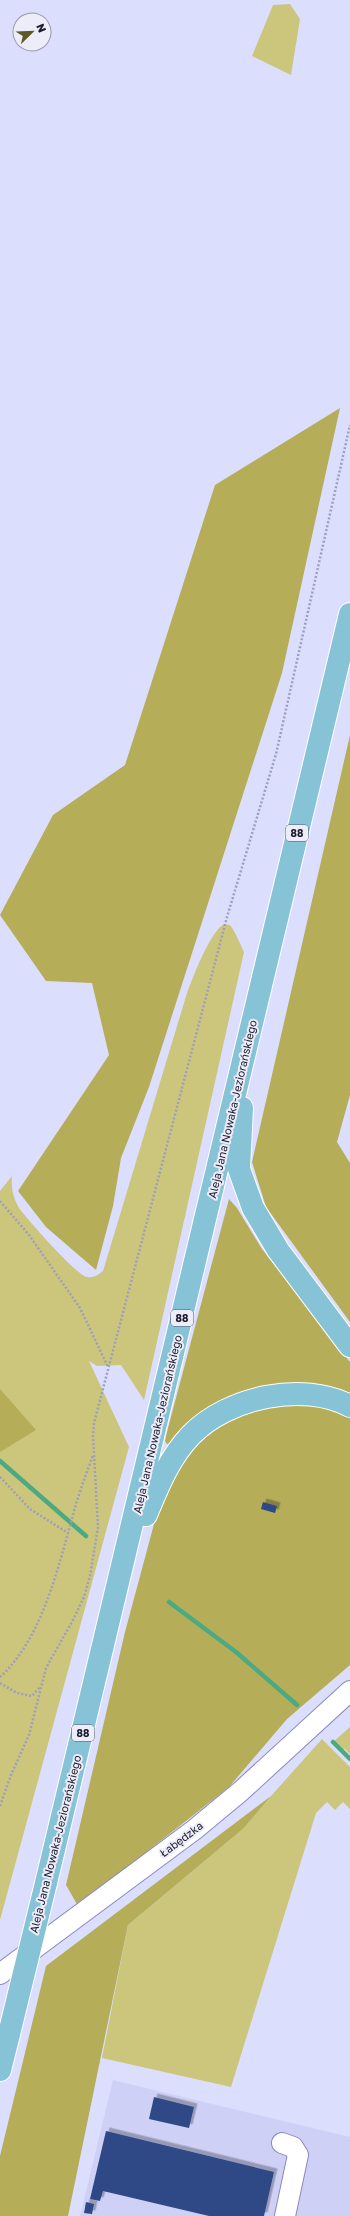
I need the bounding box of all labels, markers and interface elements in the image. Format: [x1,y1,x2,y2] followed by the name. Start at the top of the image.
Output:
[12,12,52,52] north arrow
[34,22,49,34] text: N
[286,825,308,841] road number: 88
[205,1018,259,1199] street label: Aleja Jana Nowaka-Jeziorańskiego
[171,1310,193,1326] road number: 88
[130,1333,184,1514] street label: Aleja Jana Nowaka-Jeziorańskiego
[72,1725,94,1741] road number: 88
[27,1753,84,1934] street label: Aleja Jana Nowaka-Jeziorańskiego
[157,1819,205,1859] street label: Łabędzka

